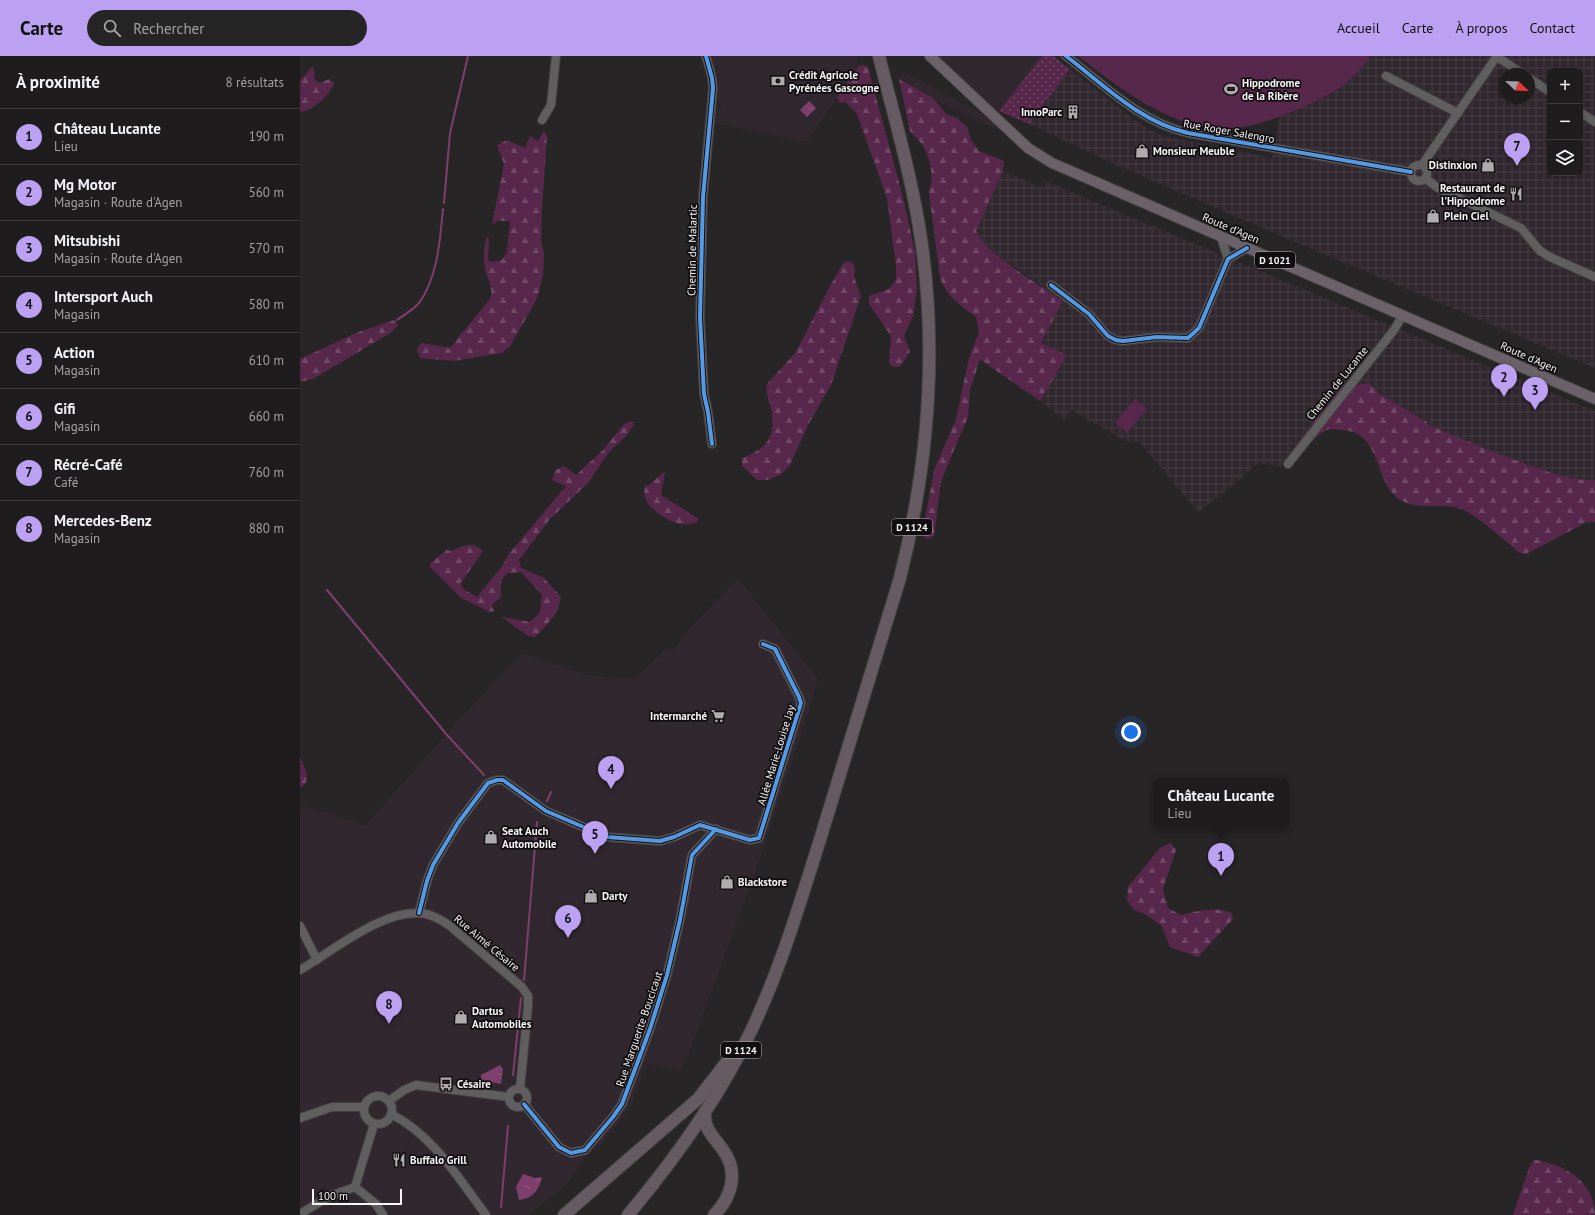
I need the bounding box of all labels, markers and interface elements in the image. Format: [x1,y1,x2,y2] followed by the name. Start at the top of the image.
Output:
[87,10,367,46] search box
[20,16,63,40] text: Carte
[101,17,123,39] icon: search
[133,19,204,38] text: Rechercher
[1337,19,1380,37] text: Accueil
[1402,19,1433,37] text: Carte
[1455,19,1508,37] text: À propos
[1530,19,1575,37] text: Contact
[789,68,880,95] place label: Crédit Agricole Pyrénées Gascogne
[1499,68,1535,104] north arrow
[1547,68,1583,176] map controls
[1547,68,1583,104] button: +
[16,71,100,93] text: À proximité
[770,73,786,89] bank icon: Crédit Agricole Pyrénées Gascogne
[225,74,284,91] text: 8 résultats
[1242,76,1300,103] place label: Hippodrome de la Ribère
[1223,81,1239,97] sports icon: Hippodrome de la Ribère
[1065,104,1081,120] building icon: InnoParc
[1547,104,1583,140] button: −
[1021,105,1062,119] place label: InnoParc
[1182,116,1276,146] street label: Rue Roger Salengro
[54,119,161,138] text: Château Lucante
[25,128,33,145] text: 1
[249,128,284,145] text: 190 m
[1504,133,1530,166] pin: 7
[54,138,78,155] text: Lieu
[1547,140,1583,176] button: layers
[1134,143,1150,159] shop icon: Monsieur Meuble
[1153,144,1235,158] place label: Monsieur Meuble
[1480,157,1496,173] shop icon: Distinxion
[1429,158,1477,172] place label: Distinxion
[54,175,116,194] text: Mg Motor
[1440,181,1505,208] place label: Restaurant de l'Hippodrome
[25,184,33,201] text: 2
[249,184,284,201] text: 560 m
[1508,186,1524,202] restaurant icon: Restaurant de l'Hippodrome
[54,194,182,211] text: Magasin · Route d'Agen
[684,204,700,296] street label: Chemin de Malartic
[1425,208,1441,224] shop icon: Plein Ciel
[1444,209,1489,223] place label: Plein Ciel
[1200,210,1262,246] street label: Route d'Agen
[54,231,120,250] text: Mitsubishi
[25,240,33,257] text: 3
[249,240,284,257] text: 570 m
[54,250,182,267] text: Magasin · Route d'Agen
[1255,252,1295,268] road number: D 1021
[54,287,153,306] text: Intersport Auch
[25,296,33,313] text: 4
[249,296,284,313] text: 580 m
[54,306,100,323] text: Magasin
[1498,338,1560,376] street label: Route d'Agen
[54,343,95,362] text: Action
[1303,343,1371,422] street label: Chemin de Lucante
[25,352,33,369] text: 5
[249,352,284,369] text: 610 m
[54,362,100,379] text: Magasin
[1491,364,1517,397] pin: 2
[1522,377,1548,410] pin: 3
[54,399,75,418] text: Gifi
[25,408,33,425] text: 6
[249,408,284,425] text: 660 m
[54,418,100,435] text: Magasin
[54,455,123,474] text: Récré-Café
[25,464,33,481] text: 7
[249,464,284,481] text: 760 m
[54,474,78,491] text: Café
[54,511,152,530] text: Mercedes-Benz
[892,519,932,535] road number: D 1124
[25,520,33,537] text: 8
[249,520,284,537] text: 880 m
[54,530,100,547] text: Magasin
[754,702,798,807] street label: Allée Marie-Louise Jay
[710,708,726,724] supermarket icon: Intermarché
[650,709,707,723] place label: Intermarché
[1121,722,1141,742] your location
[598,756,624,789] pin: 4
[1153,778,1289,830] popup
[1168,786,1274,805] text: Château Lucante
[1168,805,1191,822] text: Lieu
[582,821,608,854] pin: 5
[502,824,557,851] place label: Seat Auch Automobile
[483,829,499,845] shop icon: Seat Auch Automobile
[1208,843,1234,876] pin: 1
[719,874,735,890] shop icon: Blackstore
[738,875,788,889] place label: Blackstore
[583,888,599,904] shop icon: Darty
[602,889,628,903] place label: Darty
[555,905,581,938] pin: 6
[451,912,523,975] street label: Rue Aimé Césaire
[613,969,665,1089] street label: Rue Marguerite Boucicaut
[376,991,402,1024] pin: 8
[472,1004,532,1031] place label: Dartus Automobiles
[453,1009,469,1025] shop icon: Dartus Automobiles
[721,1042,761,1058] road number: D 1124
[438,1076,454,1092] bus stop icon: Césaire
[457,1077,491,1091] place label: Césaire
[391,1152,407,1168] restaurant icon: Buffalo Grill
[410,1153,467,1167] place label: Buffalo Grill
[312,1187,402,1206] scale bar
[318,1189,348,1203] text: 100 m

